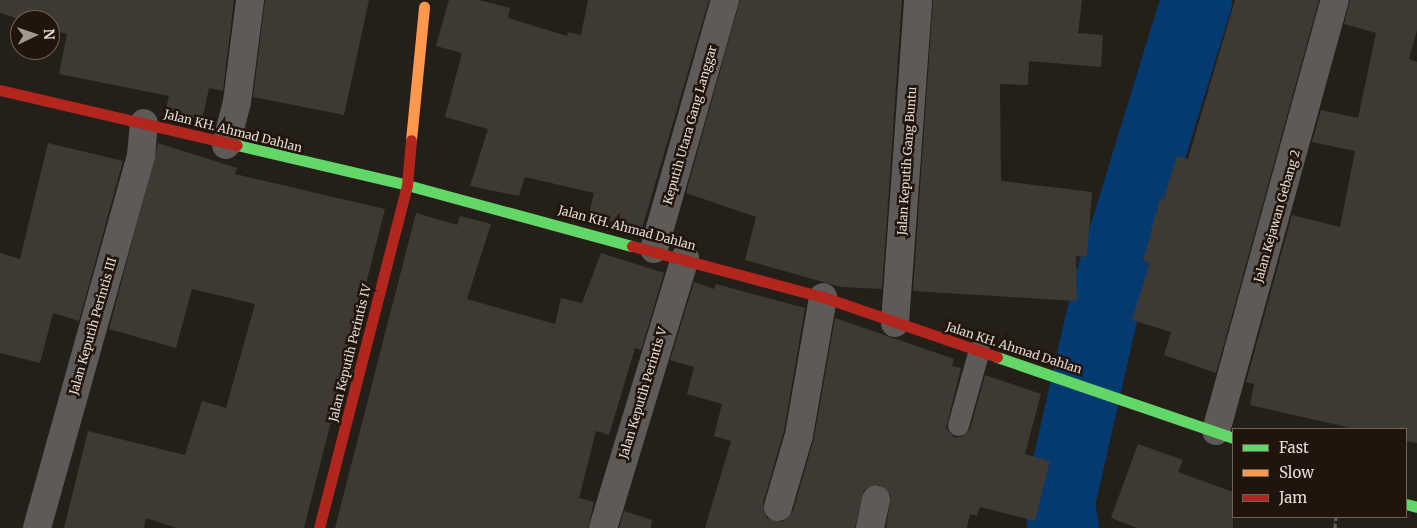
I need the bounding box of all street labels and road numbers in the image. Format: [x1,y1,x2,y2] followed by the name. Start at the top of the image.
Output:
[660,44,720,206] street label: Keputih Utara Gang Langgar
[895,86,919,236] street label: Jalan Keputih Gang Buntu
[162,107,304,155] street label: Jalan KH. Ahmad Dahlan
[1251,148,1303,284] street label: Jalan Kejawan Gebang 2
[557,203,697,253] street label: Jalan KH. Ahmad Dahlan
[67,256,119,396] street label: Jalan Keputih Perintis III
[326,283,374,423] street label: Jalan Keputih Perintis IV
[944,319,1084,377] street label: Jalan KH. Ahmad Dahlan
[616,326,670,460] street label: Jalan Keputih Perintis V

